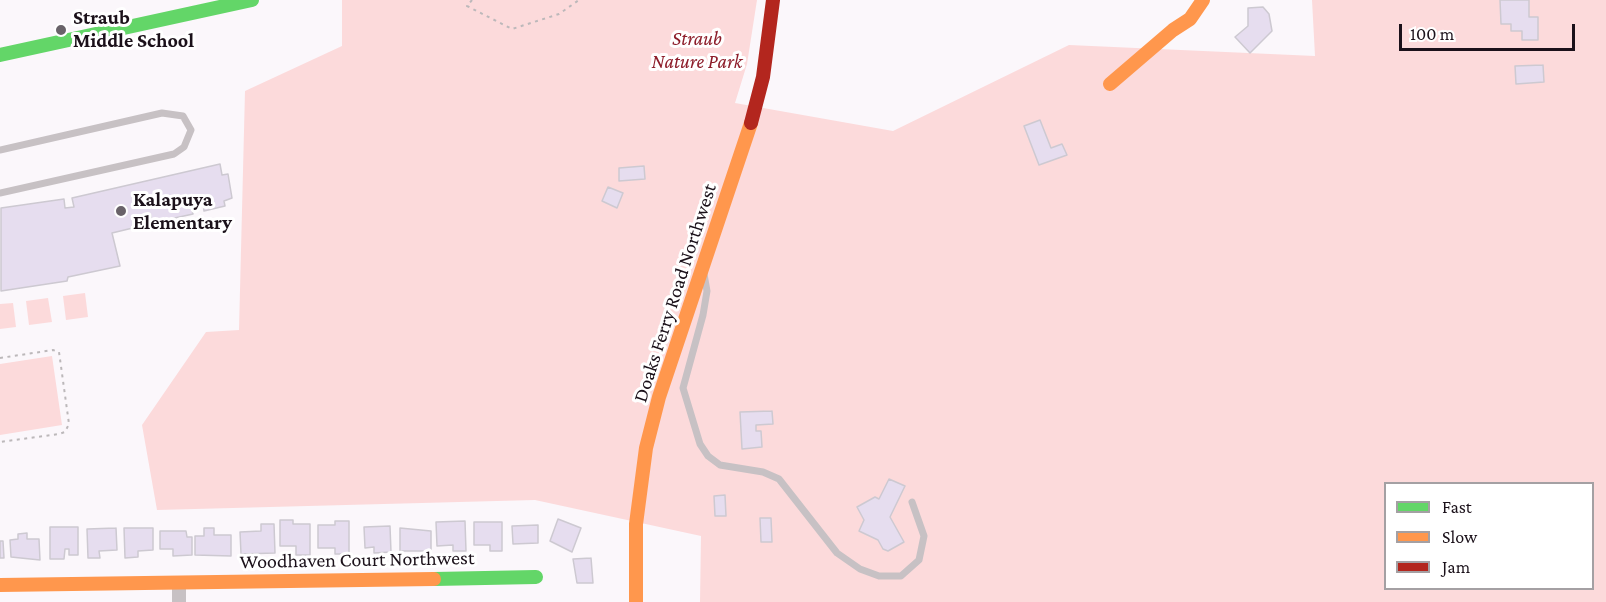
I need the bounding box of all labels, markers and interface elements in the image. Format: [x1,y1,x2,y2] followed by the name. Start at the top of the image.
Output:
[73,6,194,53] place label: Straub Middle School
[1402,12,1578,50] scale bar
[54,23,68,37] marker: Straub Middle School
[1410,24,1454,44] text: 100 m
[652,27,742,74] park label: Straub Nature Park
[628,181,722,405] street label: Doaks Ferry Road Northwest
[133,188,232,235] place label: Kalapuya Elementary
[114,204,128,218] marker: Kalapuya Elementary
[1384,482,1594,590] legend
[1442,497,1472,517] text: Fast
[1442,527,1477,547] text: Slow
[239,546,475,574] street label: Woodhaven Court Northwest
[1442,557,1470,577] text: Jam

